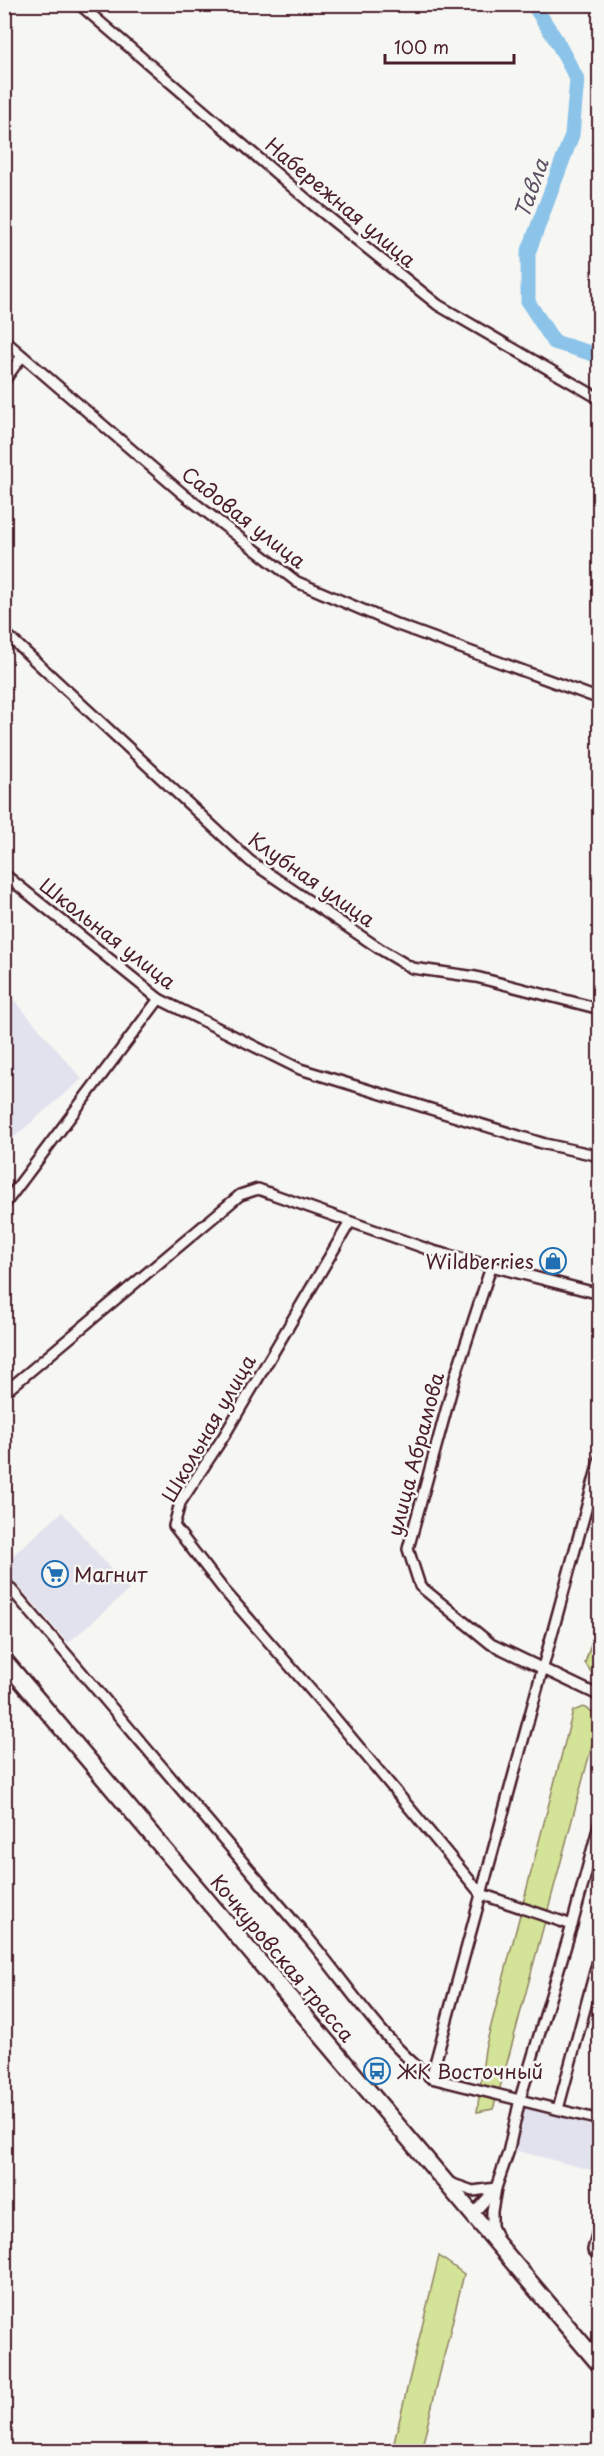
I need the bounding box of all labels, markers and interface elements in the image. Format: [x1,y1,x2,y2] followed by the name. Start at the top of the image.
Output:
[385,27,514,65] scale bar
[394,33,449,60] text: 100 m
[259,130,423,274] street label: Набережная улица
[505,153,556,222] water label: Тавла
[175,459,313,575] street label: Садовая улица
[243,824,382,934] street label: Клубная улица
[33,870,183,996] street label: Школьная улица
[425,1246,534,1276] place label: Wildberries
[538,1246,568,1276] shop icon: Wildberries
[153,1348,263,1507] street label: Школьная улица
[379,1368,451,1539] street label: улица Абрамова
[40,1559,70,1589] supermarket icon: Магнит
[74,1559,148,1589] place label: Магнит
[204,1868,362,2049] street label: Кочкуровская трасса
[362,2056,392,2086] bus stop icon: ЖК Восточный
[397,2056,543,2086] place label: ЖК Восточный

